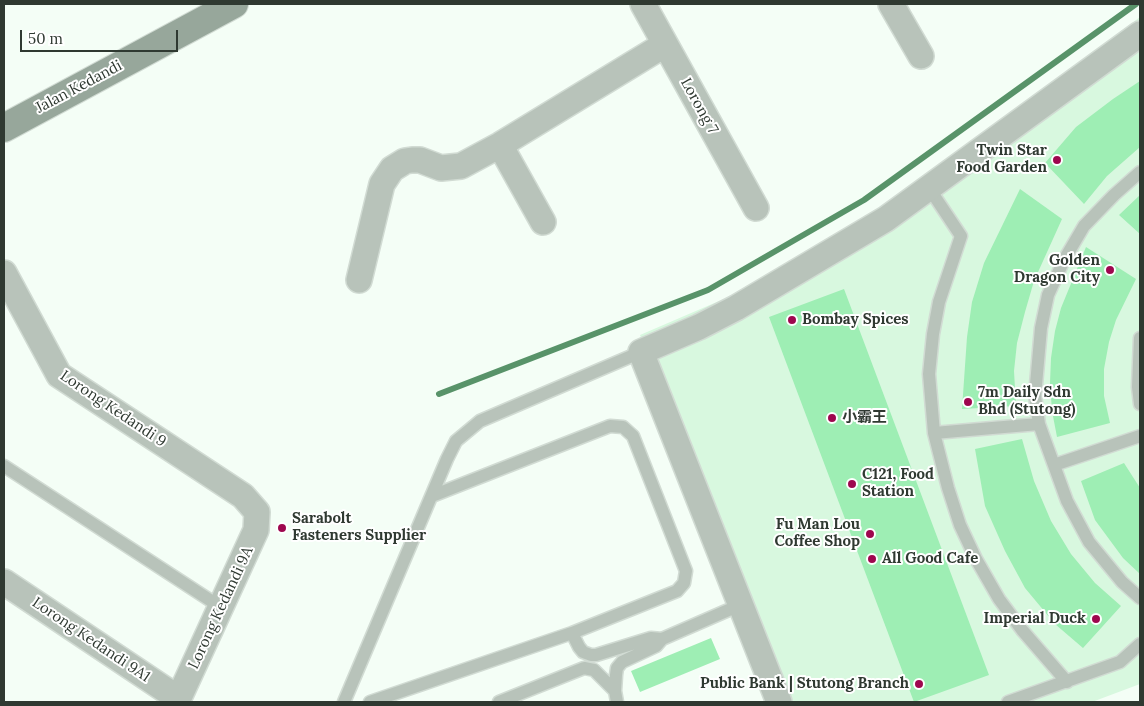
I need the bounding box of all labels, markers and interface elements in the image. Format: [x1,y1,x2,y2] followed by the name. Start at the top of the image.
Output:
[22,20,180,52] scale bar
[28,29,63,48] text: 50 m
[33,57,125,117] street label: Jalan Kedandi
[676,75,722,137] street label: Lorong 7
[956,142,1047,177] place label: Twin Star Food Garden
[1051,154,1063,166] marker: Twin Star Food Garden
[1014,252,1100,287] place label: Golden Dragon City
[1104,264,1116,276] marker: Golden Dragon City
[802,311,909,329] place label: Bombay Spices
[786,314,798,326] marker: Bombay Spices
[57,367,169,451] street label: Lorong Kedandi 9
[978,384,1076,419] place label: 7m Daily Sdn Bhd (Stutong)
[962,396,974,408] marker: 7m Daily Sdn Bhd (Stutong)
[842,409,887,427] place label: 小霸王
[826,412,838,424] marker: 小霸王
[862,466,934,501] place label: C121, Food Station
[846,478,858,490] marker: C121, Food Station
[292,510,426,545] place label: Sarabolt Fasteners Supplier
[774,516,860,551] place label: Fu Man Lou Coffee Shop
[276,522,288,534] marker: Sarabolt Fasteners Supplier
[864,528,876,540] marker: Fu Man Lou Coffee Shop
[185,544,257,672] street label: Lorong Kedandi 9A
[882,550,978,568] place label: All Good Cafe
[866,553,878,565] marker: All Good Cafe
[29,594,153,686] street label: Lorong Kedandi 9A1
[984,610,1086,628] place label: Imperial Duck
[1090,613,1102,625] marker: Imperial Duck
[700,675,909,693] place label: Public Bank | Stutong Branch
[913,678,925,690] marker: Public Bank | Stutong Branch

